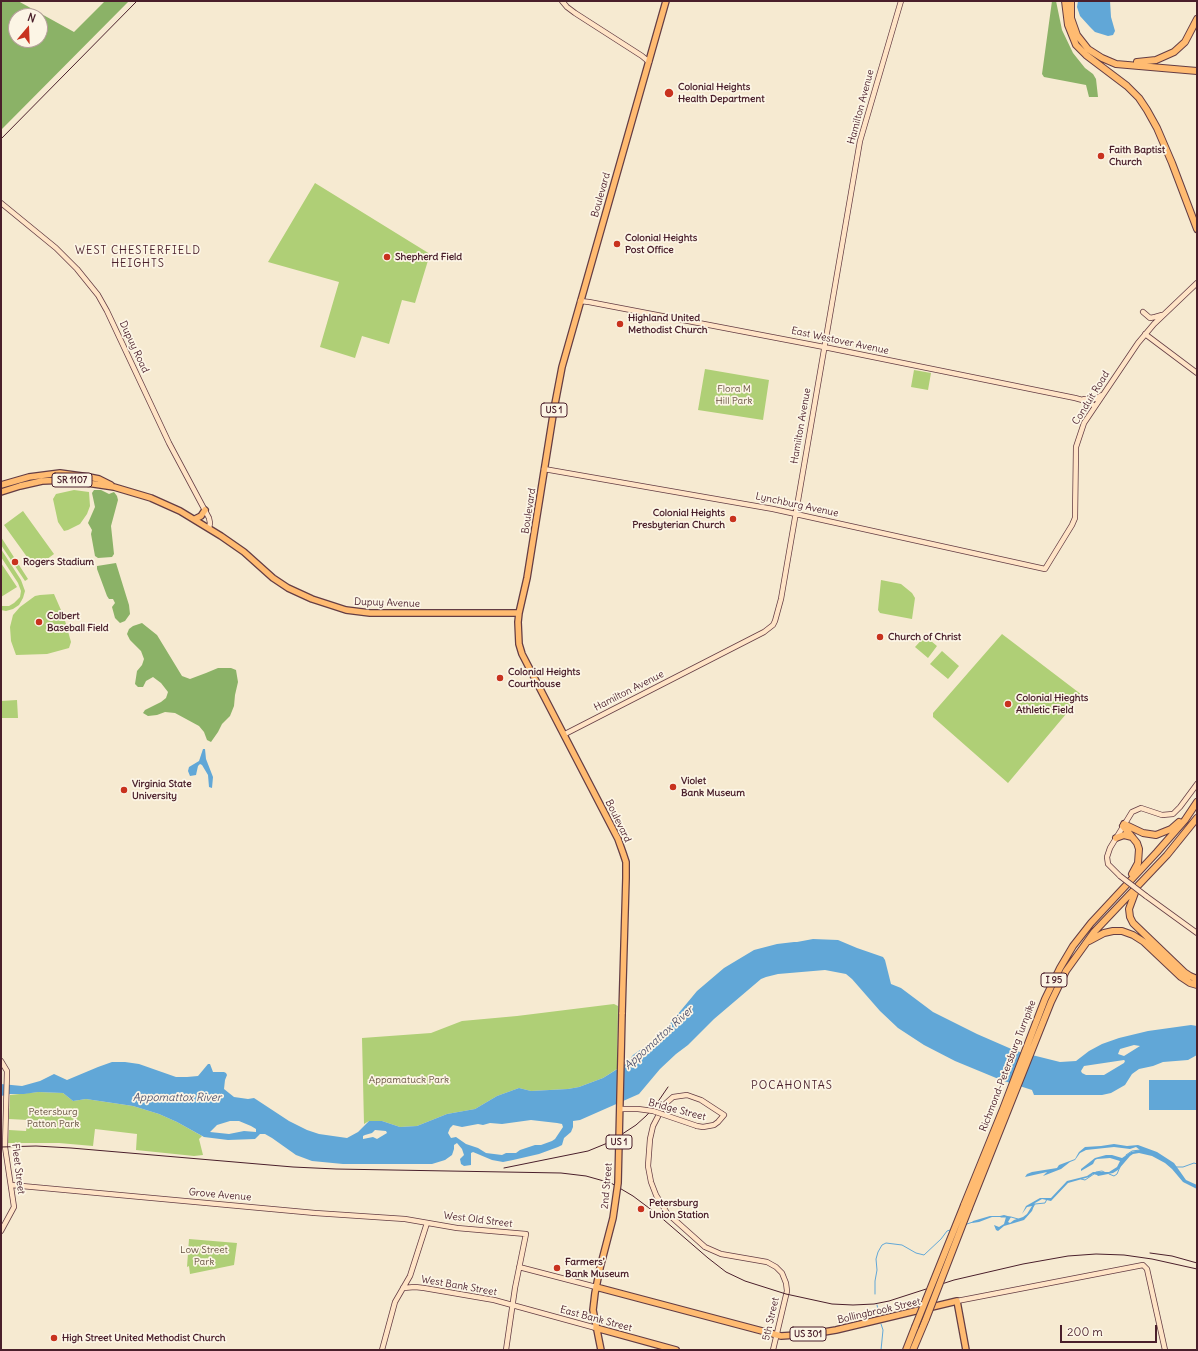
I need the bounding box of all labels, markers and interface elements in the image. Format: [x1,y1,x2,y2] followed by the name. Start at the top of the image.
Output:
[8,8,48,48] north arrow
[26,10,37,25] text: N
[845,68,877,146] street label: Hamilton Avenue
[678,81,765,104] place label: Colonial Heights Health Department
[663,87,675,99] marker: Colonial Heights Health Department
[1109,144,1165,168] place label: Faith Baptist Church
[1096,151,1106,161] marker: Faith Baptist Church
[589,171,613,219] street label: Boulevard
[625,232,697,256] place label: Colonial Heights Post Office
[612,239,622,249] marker: Colonial Heights Post Office
[75,244,201,270] district label: WEST CHESTERFIELD HEIGHTS
[395,251,462,263] place label: Shepherd Field
[382,252,392,262] marker: Shepherd Field
[628,312,708,336] place label: Highland United Methodist Church
[117,319,151,375] street label: Dupuy Road
[615,319,625,329] marker: Highland United Methodist Church
[790,325,890,357] street label: East Westover Avenue
[1070,369,1112,427] street label: Conduit Road
[716,383,752,406] park label: Flora M Hill Park
[788,387,814,465] street label: Hamilton Avenue
[541,403,567,417] road number: US 1
[52,473,92,487] road number: SR 1107
[519,487,539,535] street label: Boulevard
[754,490,840,520] street label: Lynchburg Avenue
[632,507,725,530] place label: Colonial Heights Presbyterian Church
[728,514,738,524] marker: Colonial Heights Presbyterian Church
[23,556,94,568] place label: Rogers Stadium
[10,557,20,567] marker: Rogers Stadium
[354,596,420,610] street label: Dupuy Avenue
[47,610,109,634] place label: Colbert Baseball Field
[34,617,44,627] marker: Colbert Baseball Field
[888,631,961,643] place label: Church of Christ
[875,632,885,642] marker: Church of Christ
[508,666,580,690] place label: Colonial Heights Courthouse
[592,668,666,714] street label: Hamilton Avenue
[495,673,505,683] marker: Colonial Heights Courthouse
[1016,692,1088,716] place label: Colonial Hieghts Athletic Field
[1003,699,1013,709] marker: Colonial Hieghts Athletic Field
[681,775,745,798] place label: Violet Bank Museum
[132,778,192,802] place label: Virginia State University
[668,782,678,792] marker: Violet Bank Museum
[119,785,129,795] marker: Virginia State University
[603,798,633,844] street label: Boulevard
[1041,973,1067,987] road number: I 95
[977,999,1039,1133] street label: Richmond-Petersburg Turnpike
[622,1004,696,1072] water label: Appomattox River
[369,1074,449,1086] park label: Appamatuck Park
[751,1079,833,1093] district label: POCAHONTAS
[133,1091,221,1105] water label: Appomattox River
[647,1097,707,1123] street label: Bridge Street
[27,1106,79,1130] park label: Petersburg Patton Park
[606,1135,632,1149] road number: US 1
[9,1143,27,1195] street label: Fleet Street
[599,1162,615,1210] street label: 2nd Street
[188,1186,252,1204] street label: Grove Avenue
[649,1197,709,1220] place label: Petersburg Union Station
[636,1204,646,1214] marker: Petersburg Union Station
[443,1210,513,1230] street label: West Old Street
[180,1244,228,1268] park label: Low Street Park
[565,1256,629,1280] place label: Farmers' Bank Museum
[552,1263,562,1273] marker: Farmers' Bank Museum
[420,1273,498,1299] street label: West Bank Street
[760,1296,782,1342] street label: 5th Street
[836,1296,922,1326] street label: Bollingbrook Street
[559,1304,633,1334] street label: East Bank Street
[1062,1317,1159,1343] scale bar
[1067,1324,1103,1339] text: 200 m
[790,1327,826,1341] road number: US 301
[62,1332,225,1344] place label: High Street United Methodist Church
[49,1333,59,1343] marker: High Street United Methodist Church

